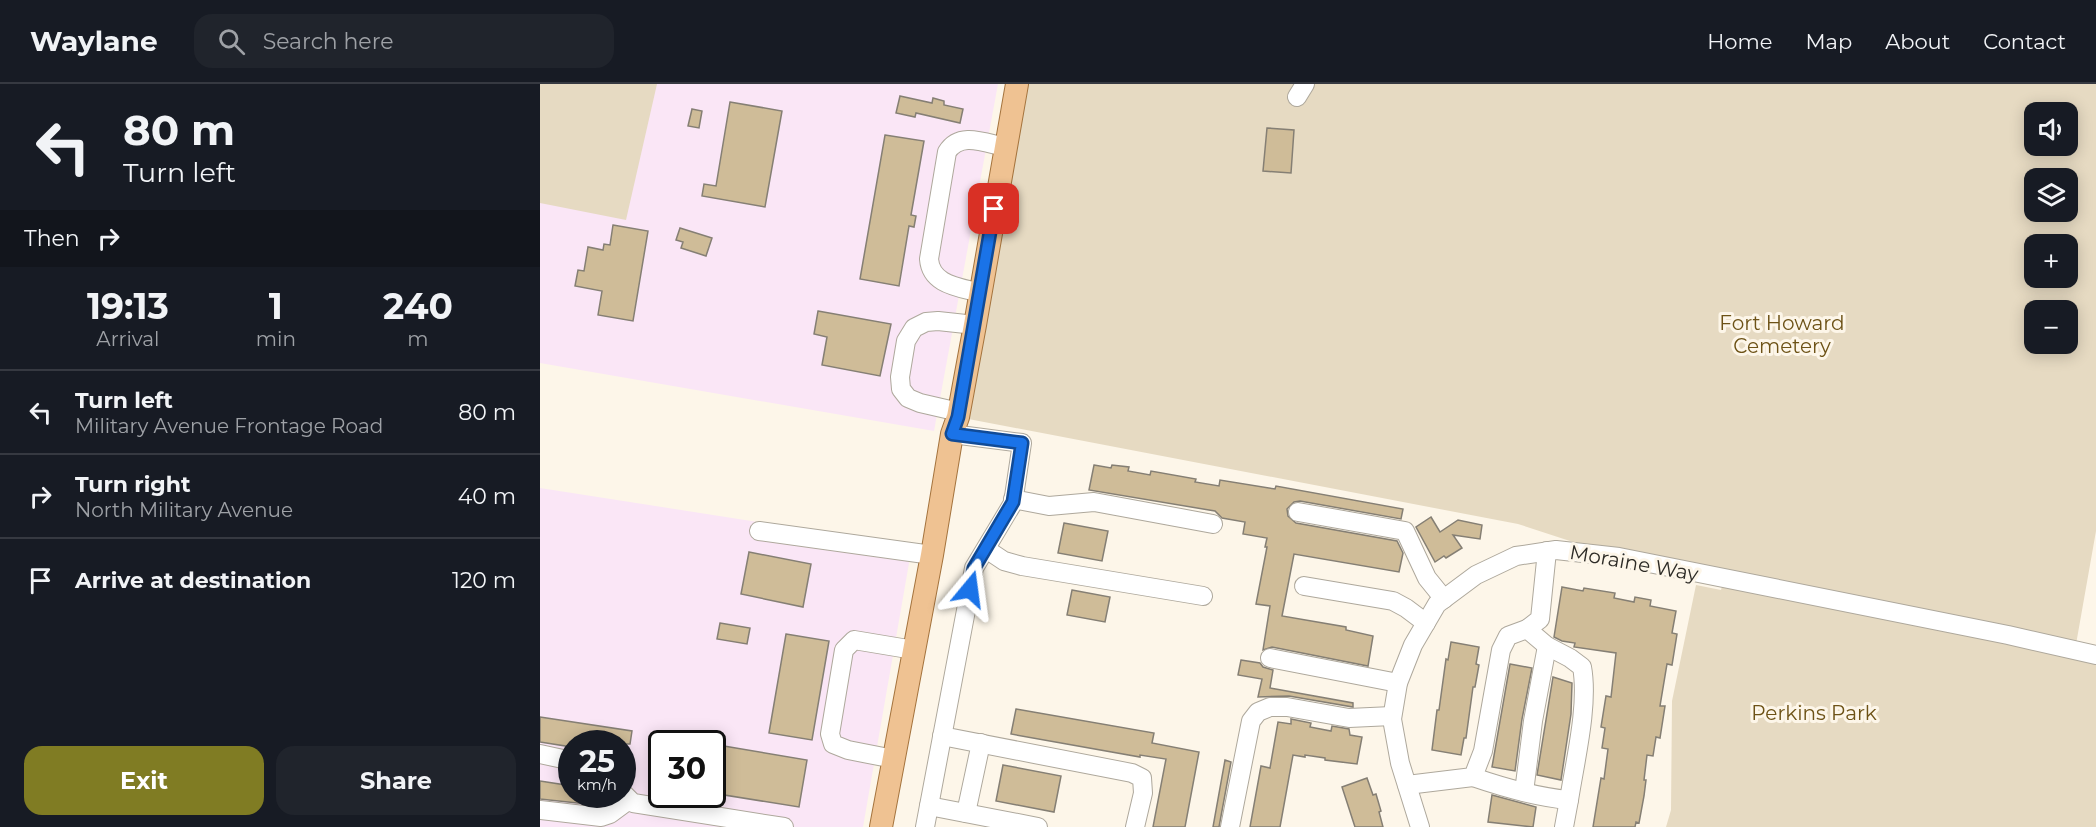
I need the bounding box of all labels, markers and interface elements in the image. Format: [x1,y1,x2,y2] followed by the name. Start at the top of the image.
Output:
[194,14,614,68] search box
[30,24,158,58] text: Waylane
[215,25,248,58] icon: search
[263,28,393,55] text: Search here
[1707,29,1772,54] text: Home
[1805,29,1852,54] text: Map
[1885,29,1950,54] text: About
[1983,29,2066,54] text: Contact
[2024,102,2078,354] map controls
[2024,102,2078,156] button: sound
[123,104,235,156] text: 80 m
[24,108,102,186] icon: left
[123,156,236,189] text: Turn left
[2024,168,2078,222] button: layers
[968,183,1019,234] pin
[977,192,1010,225] icon: arrive
[92,222,125,255] icon: right
[24,225,80,252] text: Then
[2024,234,2078,288] button: +
[87,284,169,328] text: 19:13
[269,284,283,328] text: 1
[383,284,453,328] text: 240
[2024,300,2078,354] button: −
[1719,311,1845,358] park label: Fort Howard Cemetery
[96,327,159,351] text: Arrival
[256,327,296,351] text: min
[407,327,429,351] text: m
[75,387,173,414] text: Turn left
[24,396,57,429] icon: left
[458,399,516,426] text: 80 m
[75,414,383,438] text: Military Avenue Frontage Road
[75,471,190,498] text: Turn right
[24,480,57,513] icon: right
[458,483,516,510] text: 40 m
[75,498,293,522] text: North Military Avenue
[1568,540,1700,586] street label: Moraine Way
[938,557,1002,621] position arrow
[24,564,57,597] icon: arrive
[75,567,311,594] text: Arrive at destination
[452,567,516,594] text: 120 m
[1751,701,1877,725] park label: Perkins Park
[648,730,726,808] speed limit sign: 30
[579,743,615,780] text: 25
[24,746,264,815] button: Exit
[276,746,516,815] button: Share
[577,775,617,794] text: km/h

